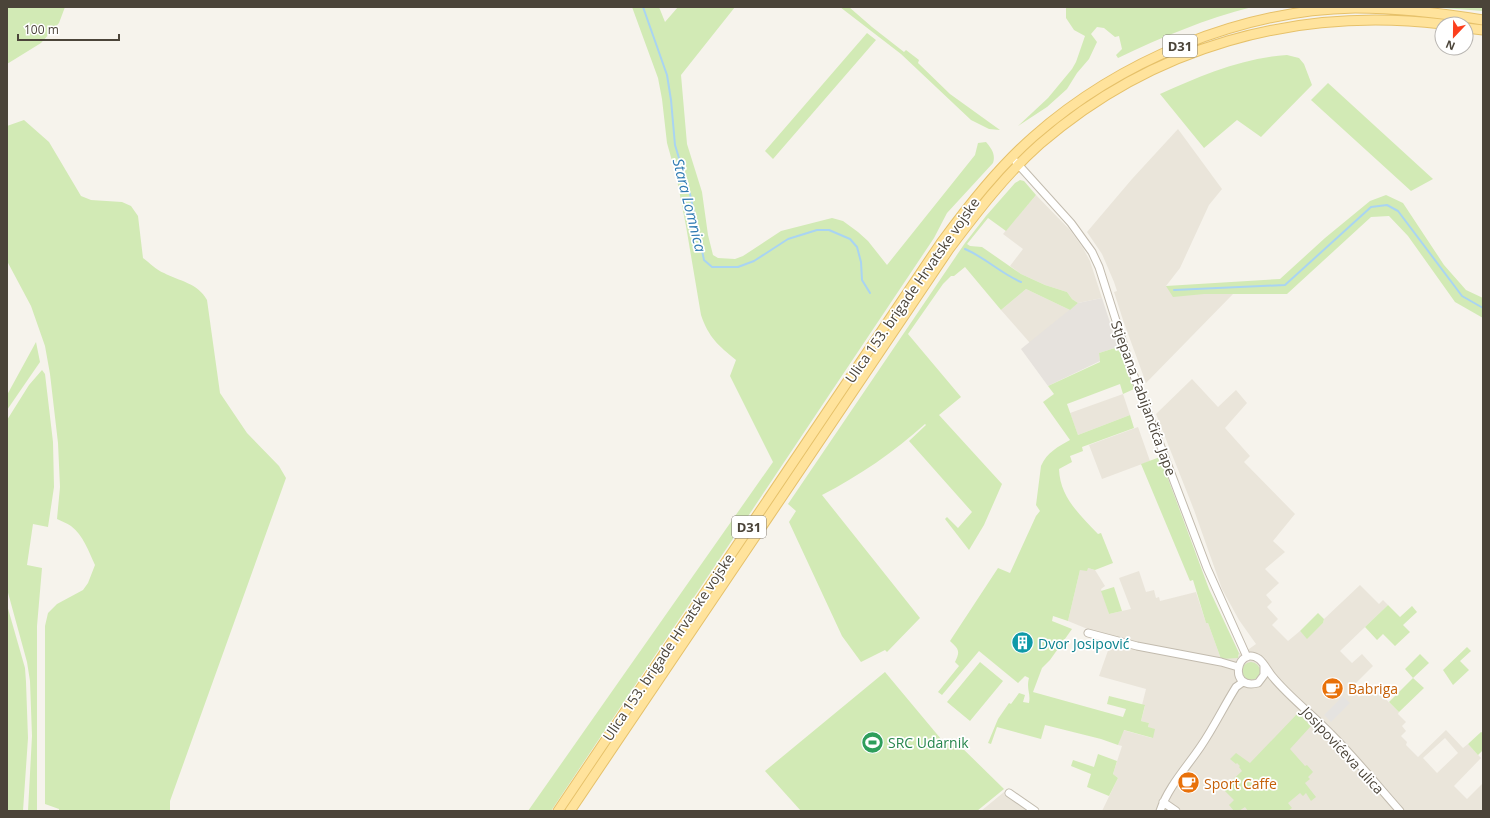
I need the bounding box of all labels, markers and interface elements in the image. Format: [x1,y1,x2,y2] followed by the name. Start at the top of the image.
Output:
[18,16,119,42] scale bar
[1434,16,1474,56] north arrow
[24,21,59,38] text: 100 m
[1163,35,1197,57] road number: D31
[1443,37,1457,54] text: N
[669,156,711,254] water label: Stara Lomnica
[841,193,984,386] street label: Ulica 153. brigade Hrvatske vojske
[1107,318,1181,478] street label: Stjepana Fabijančića Jape
[732,516,766,538] road number: D31
[598,549,738,744] street label: Ulica 153. brigade Hrvatske vojske
[1010,630,1036,656] building icon: Dvor Josipović
[1038,634,1130,653] place label: Dvor Josipović
[1319,675,1345,701] cafe icon: Babriga
[1348,679,1398,698] place label: Babriga
[1296,701,1388,798] street label: Josipovićeva ulica
[859,729,885,755] sports icon: SRC Udarnik
[888,733,969,752] place label: SRC Udarnik
[1175,770,1201,796] cafe icon: Sport Caffe
[1204,774,1277,793] place label: Sport Caffe

